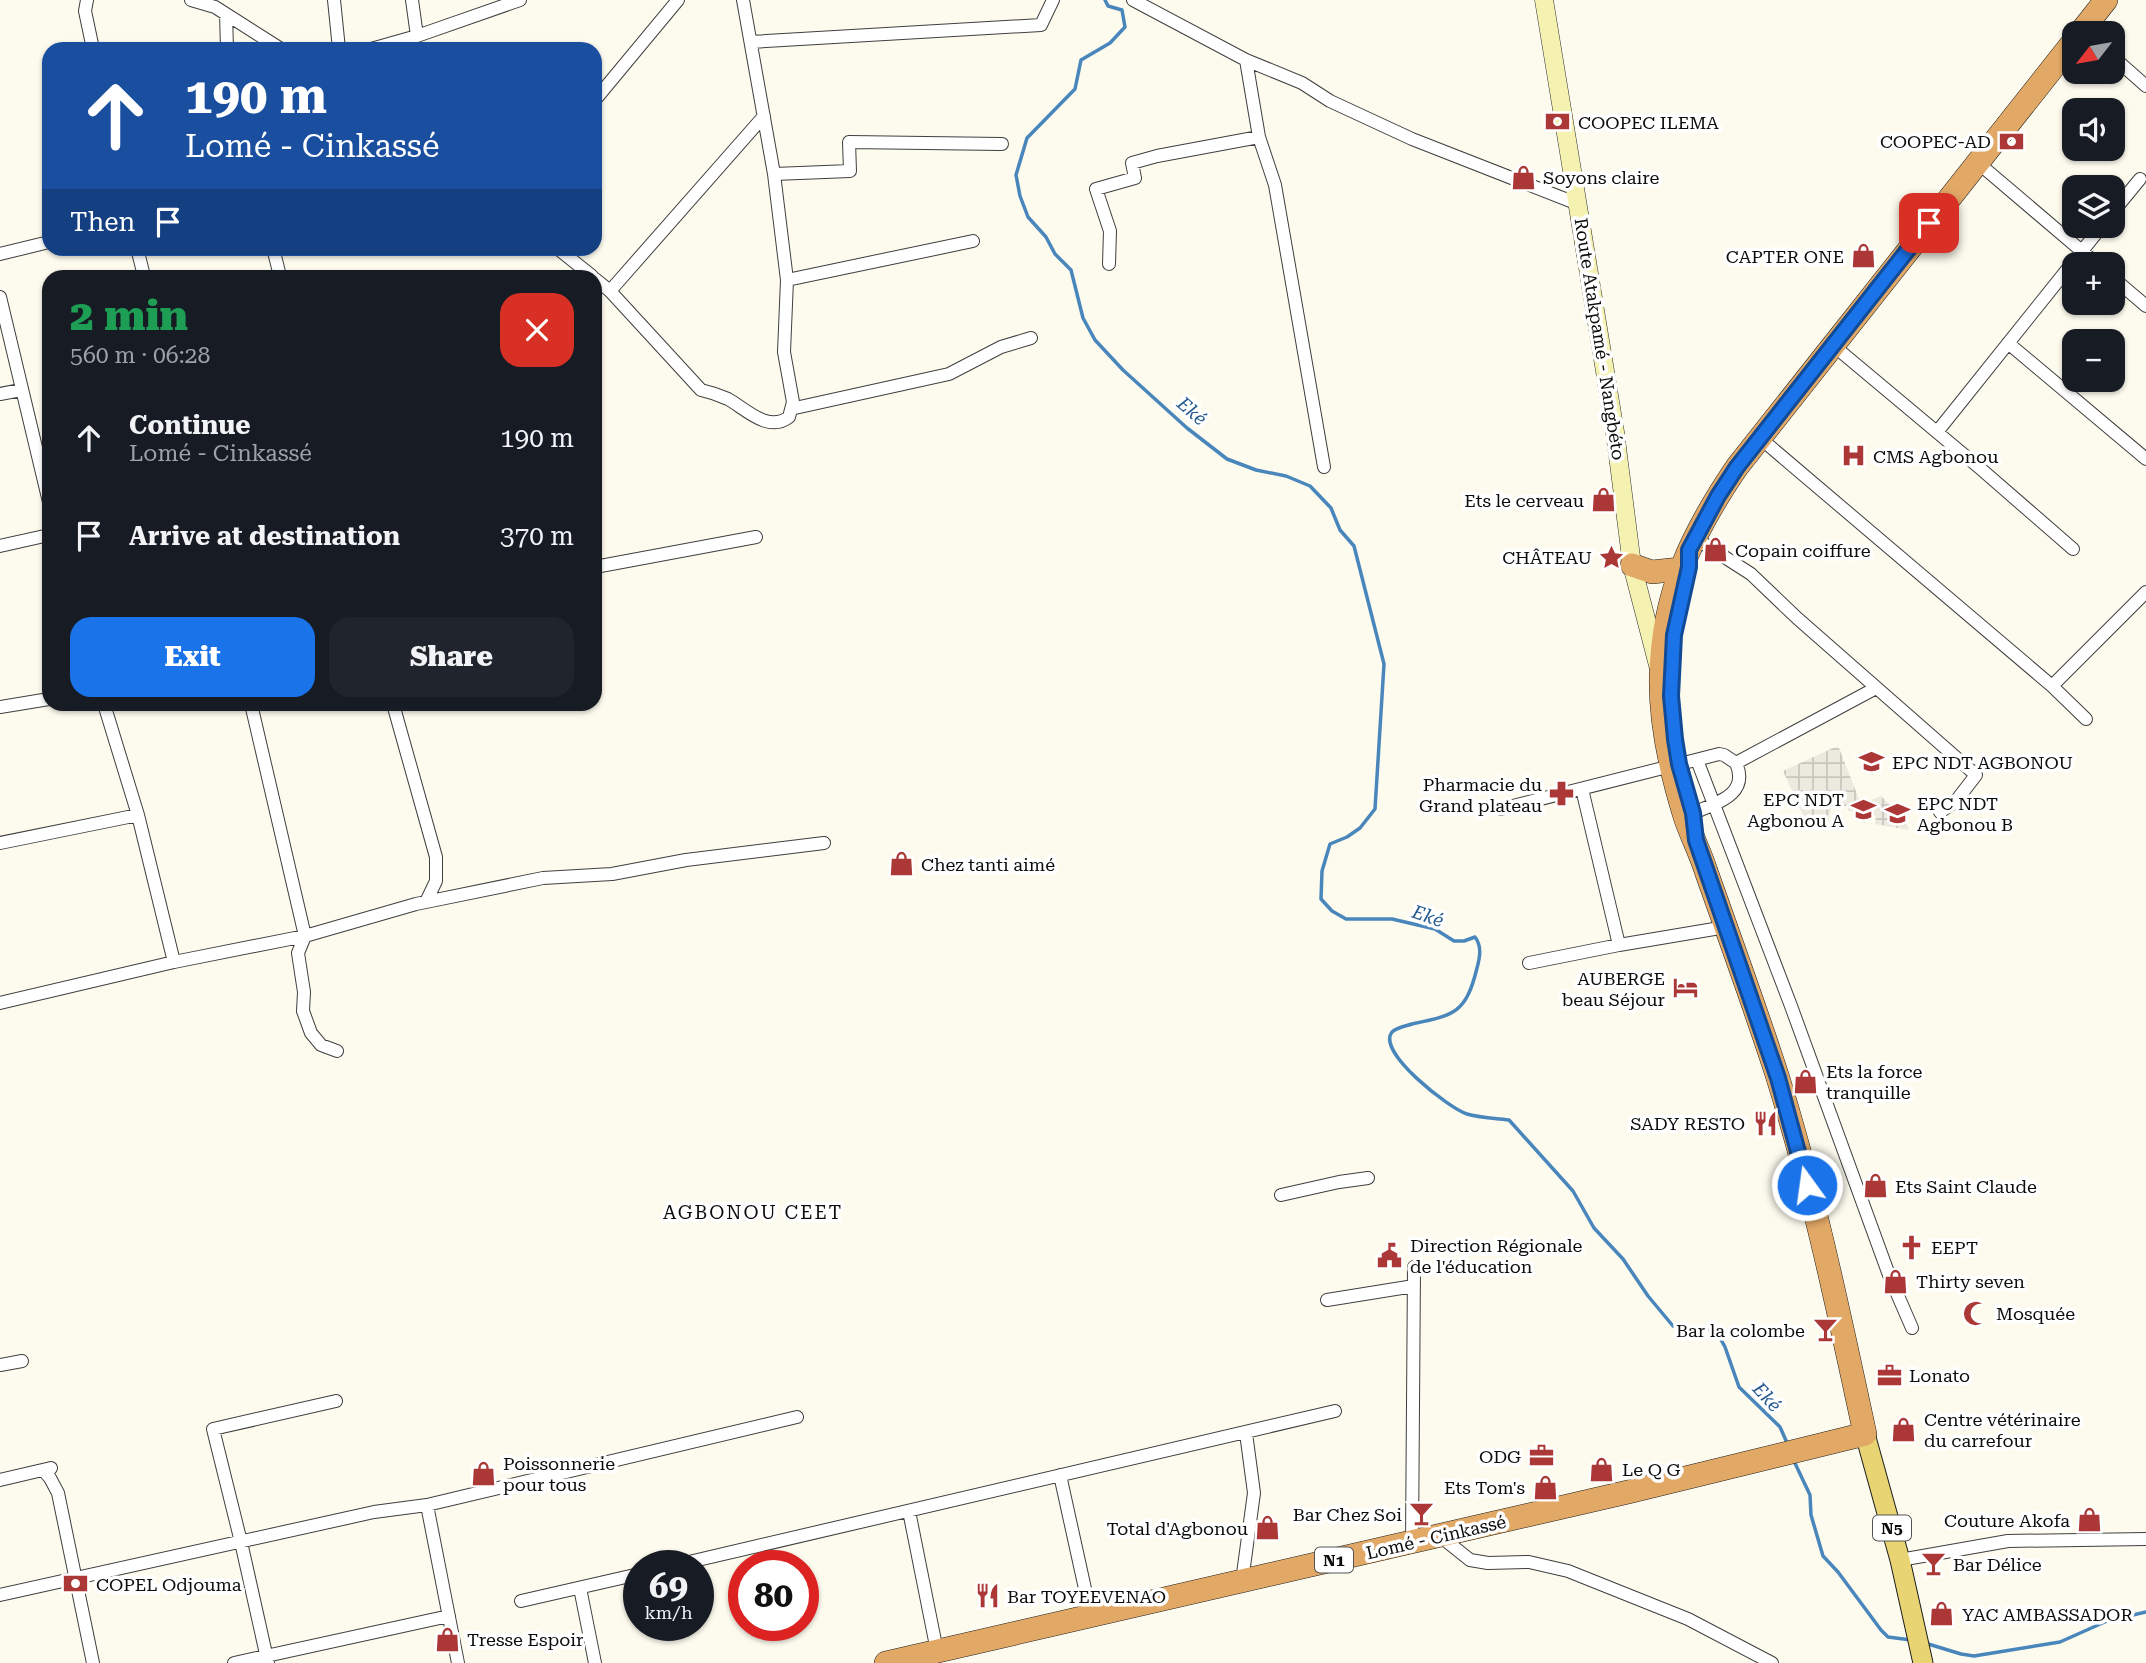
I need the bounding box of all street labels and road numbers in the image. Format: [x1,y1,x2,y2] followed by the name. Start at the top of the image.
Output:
[1570,216,1630,462] street label: Route Atakpamé - Nangbéto
[1364,1511,1508,1563] street label: Lomé - Cinkassé
[1873,1516,1911,1540] road number: N5
[1315,1548,1353,1572] road number: N1

